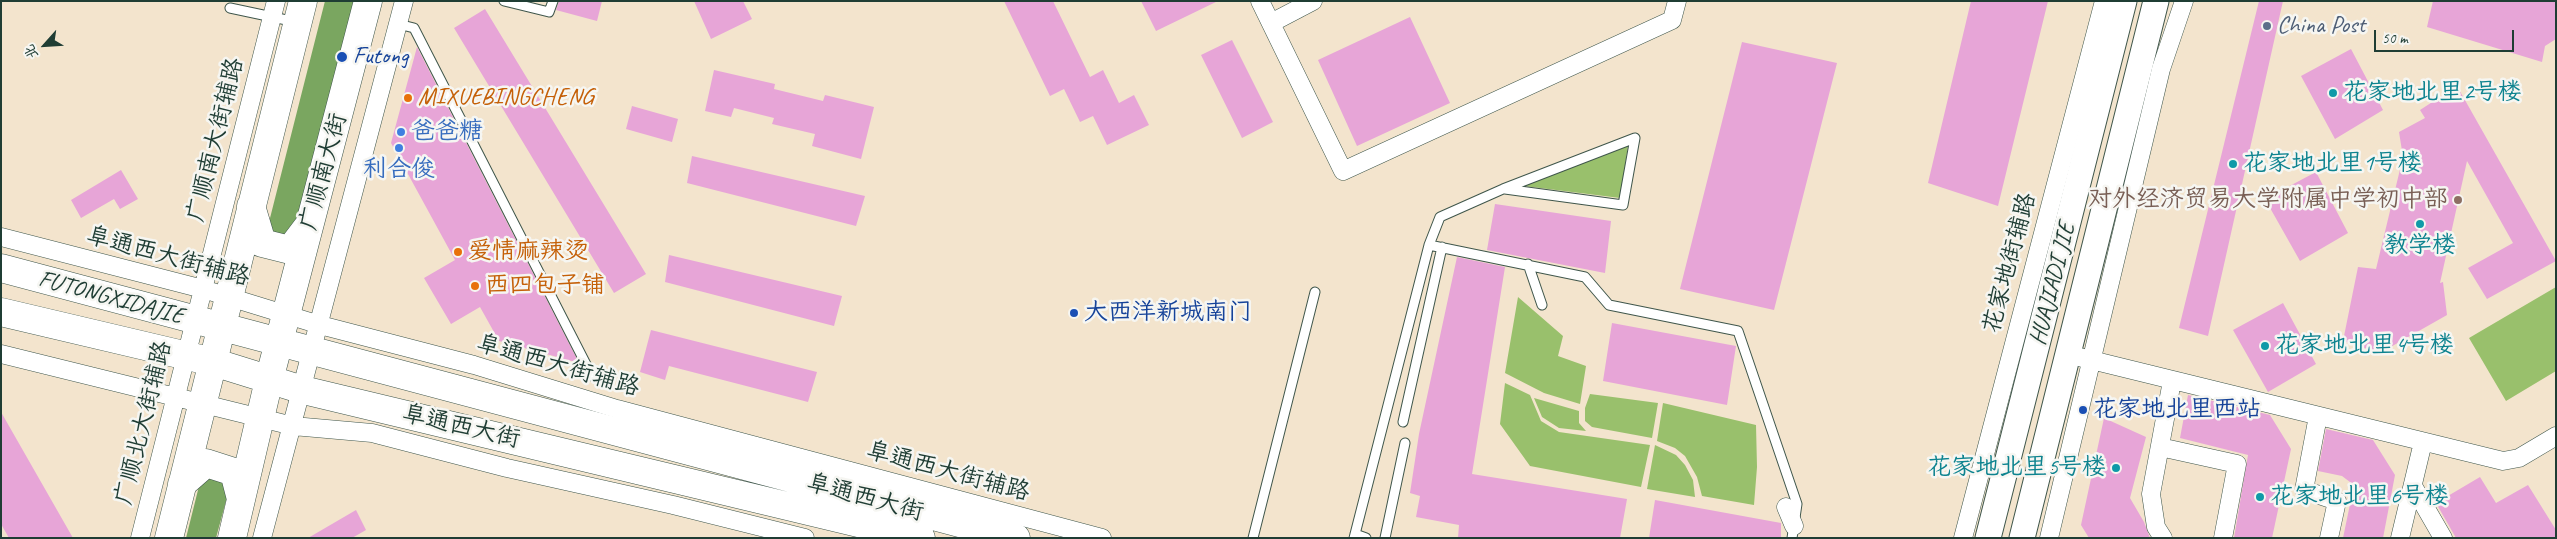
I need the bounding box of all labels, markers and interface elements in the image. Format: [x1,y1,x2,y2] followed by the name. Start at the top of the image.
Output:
[2277,12,2365,40] place label: China Post
[20,20,70,70] north arrow
[2261,20,2273,32] marker: China Post
[2377,20,2517,52] scale bar
[2382,29,2408,48] text: 50 m
[20,42,42,62] text: 北
[353,43,408,71] place label: Futong
[335,50,349,64] marker: Futong
[182,55,250,225] street label: 广顺南大街辅路
[2343,79,2522,107] place label: 花家地北里2号楼
[418,84,593,112] place label: MIXUEBINGCHENG
[2327,87,2339,99] marker: 花家地北里2号楼
[402,92,414,104] marker: MIXUEBINGCHENG
[295,110,353,234] street label: 广顺南大街
[411,118,483,146] place label: 爸爸糖
[395,126,407,138] marker: 爸爸糖
[393,142,405,154] marker: 利合俊
[2243,150,2422,178] place label: 花家地北里1号楼
[363,156,435,184] place label: 利合俊
[2227,158,2239,170] marker: 花家地北里1号楼
[2088,186,2448,214] place label: 对外经济贸易大学附属中学初中部
[1977,190,2043,336] street label: 花家地街辅路
[2452,194,2464,206] marker: 对外经济贸易大学附属中学初中部
[2414,218,2426,230] marker: 教学楼
[2024,220,2082,348] street label: HUAJIADI JIE
[83,221,253,293] street label: 阜通西大街辅路
[2384,232,2456,260] place label: 教学楼
[468,238,588,266] place label: 爱情麻辣烫
[452,246,464,258] marker: 爱情麻辣烫
[35,265,187,331] street label: FUTONGXIDAJIE
[485,272,605,300] place label: 西四包子铺
[469,280,481,292] marker: 西四包子铺
[1084,299,1252,327] place label: 大西洋新城南门
[1068,307,1080,319] marker: 大西洋新城南门
[473,329,643,403] street label: 阜通西大街辅路
[2275,332,2454,360] place label: 花家地北里4号楼
[110,338,178,508] street label: 广顺北大街辅路
[2259,340,2271,352] marker: 花家地北里4号楼
[2093,396,2261,424] place label: 花家地北里西站
[399,399,523,455] street label: 阜通西大街
[2077,404,2089,416] marker: 花家地北里西站
[863,436,1033,508] street label: 阜通西大街辅路
[1927,454,2106,482] place label: 花家地北里5号楼
[2110,462,2122,474] marker: 花家地北里5号楼
[803,469,927,527] street label: 阜通西大街
[2270,483,2449,511] place label: 花家地北里6号楼
[2254,491,2266,503] marker: 花家地北里6号楼

